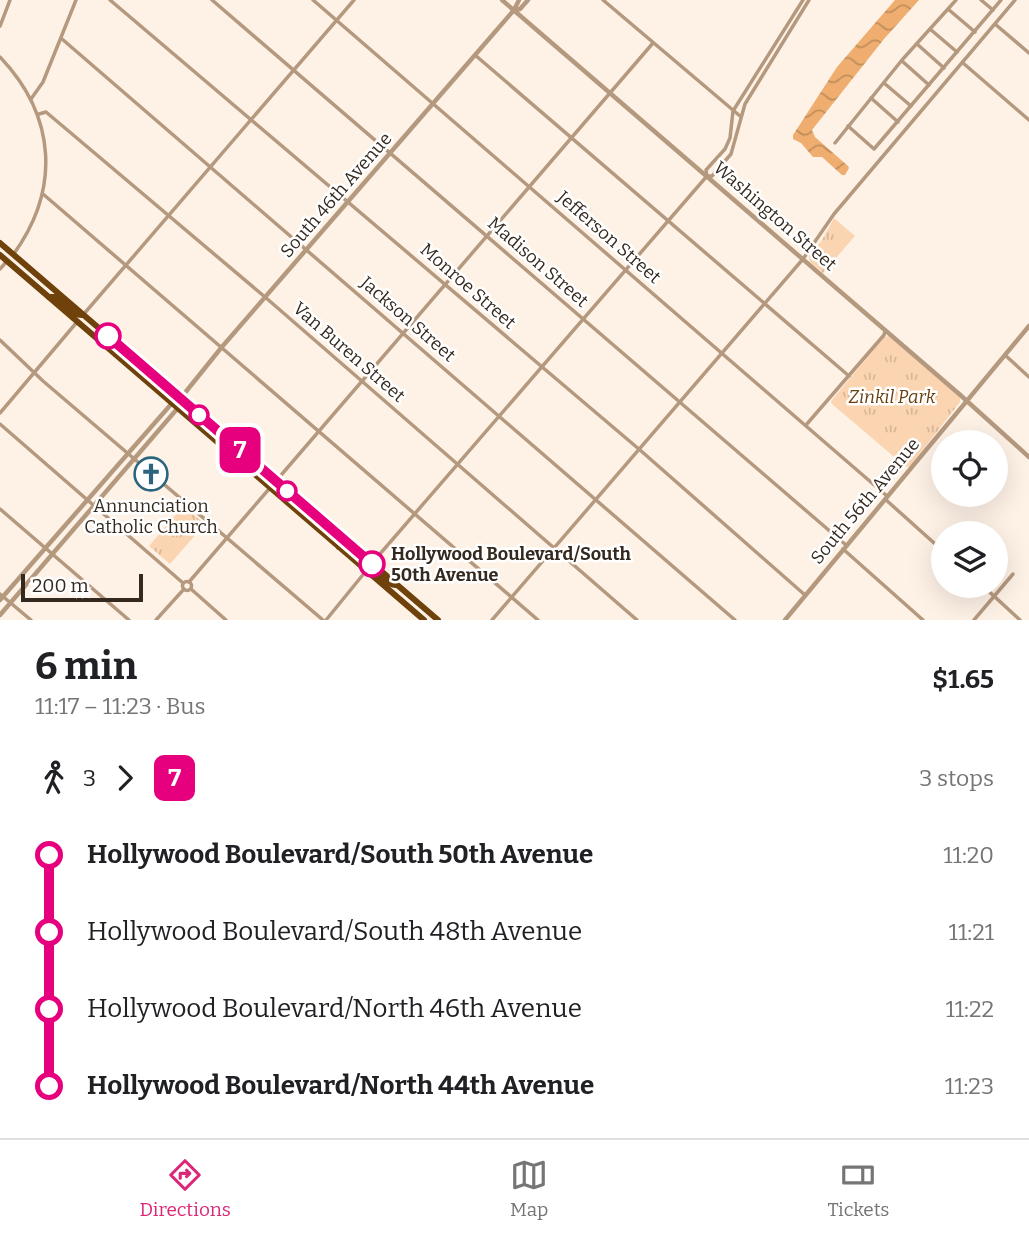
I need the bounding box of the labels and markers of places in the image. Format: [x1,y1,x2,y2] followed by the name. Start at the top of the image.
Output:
[95,323,121,349] unlabelled marker
[189,405,209,425] unlabelled marker
[132,455,170,493] church icon: Annunciation Catholic Church
[277,481,297,501] unlabelled marker
[84,495,218,538] place label: Annunciation Catholic Church
[391,543,631,586] place label: Hollywood Boulevard/South 50th Avenue
[359,551,385,577] marker: Hollywood Boulevard/South 50th Avenue

